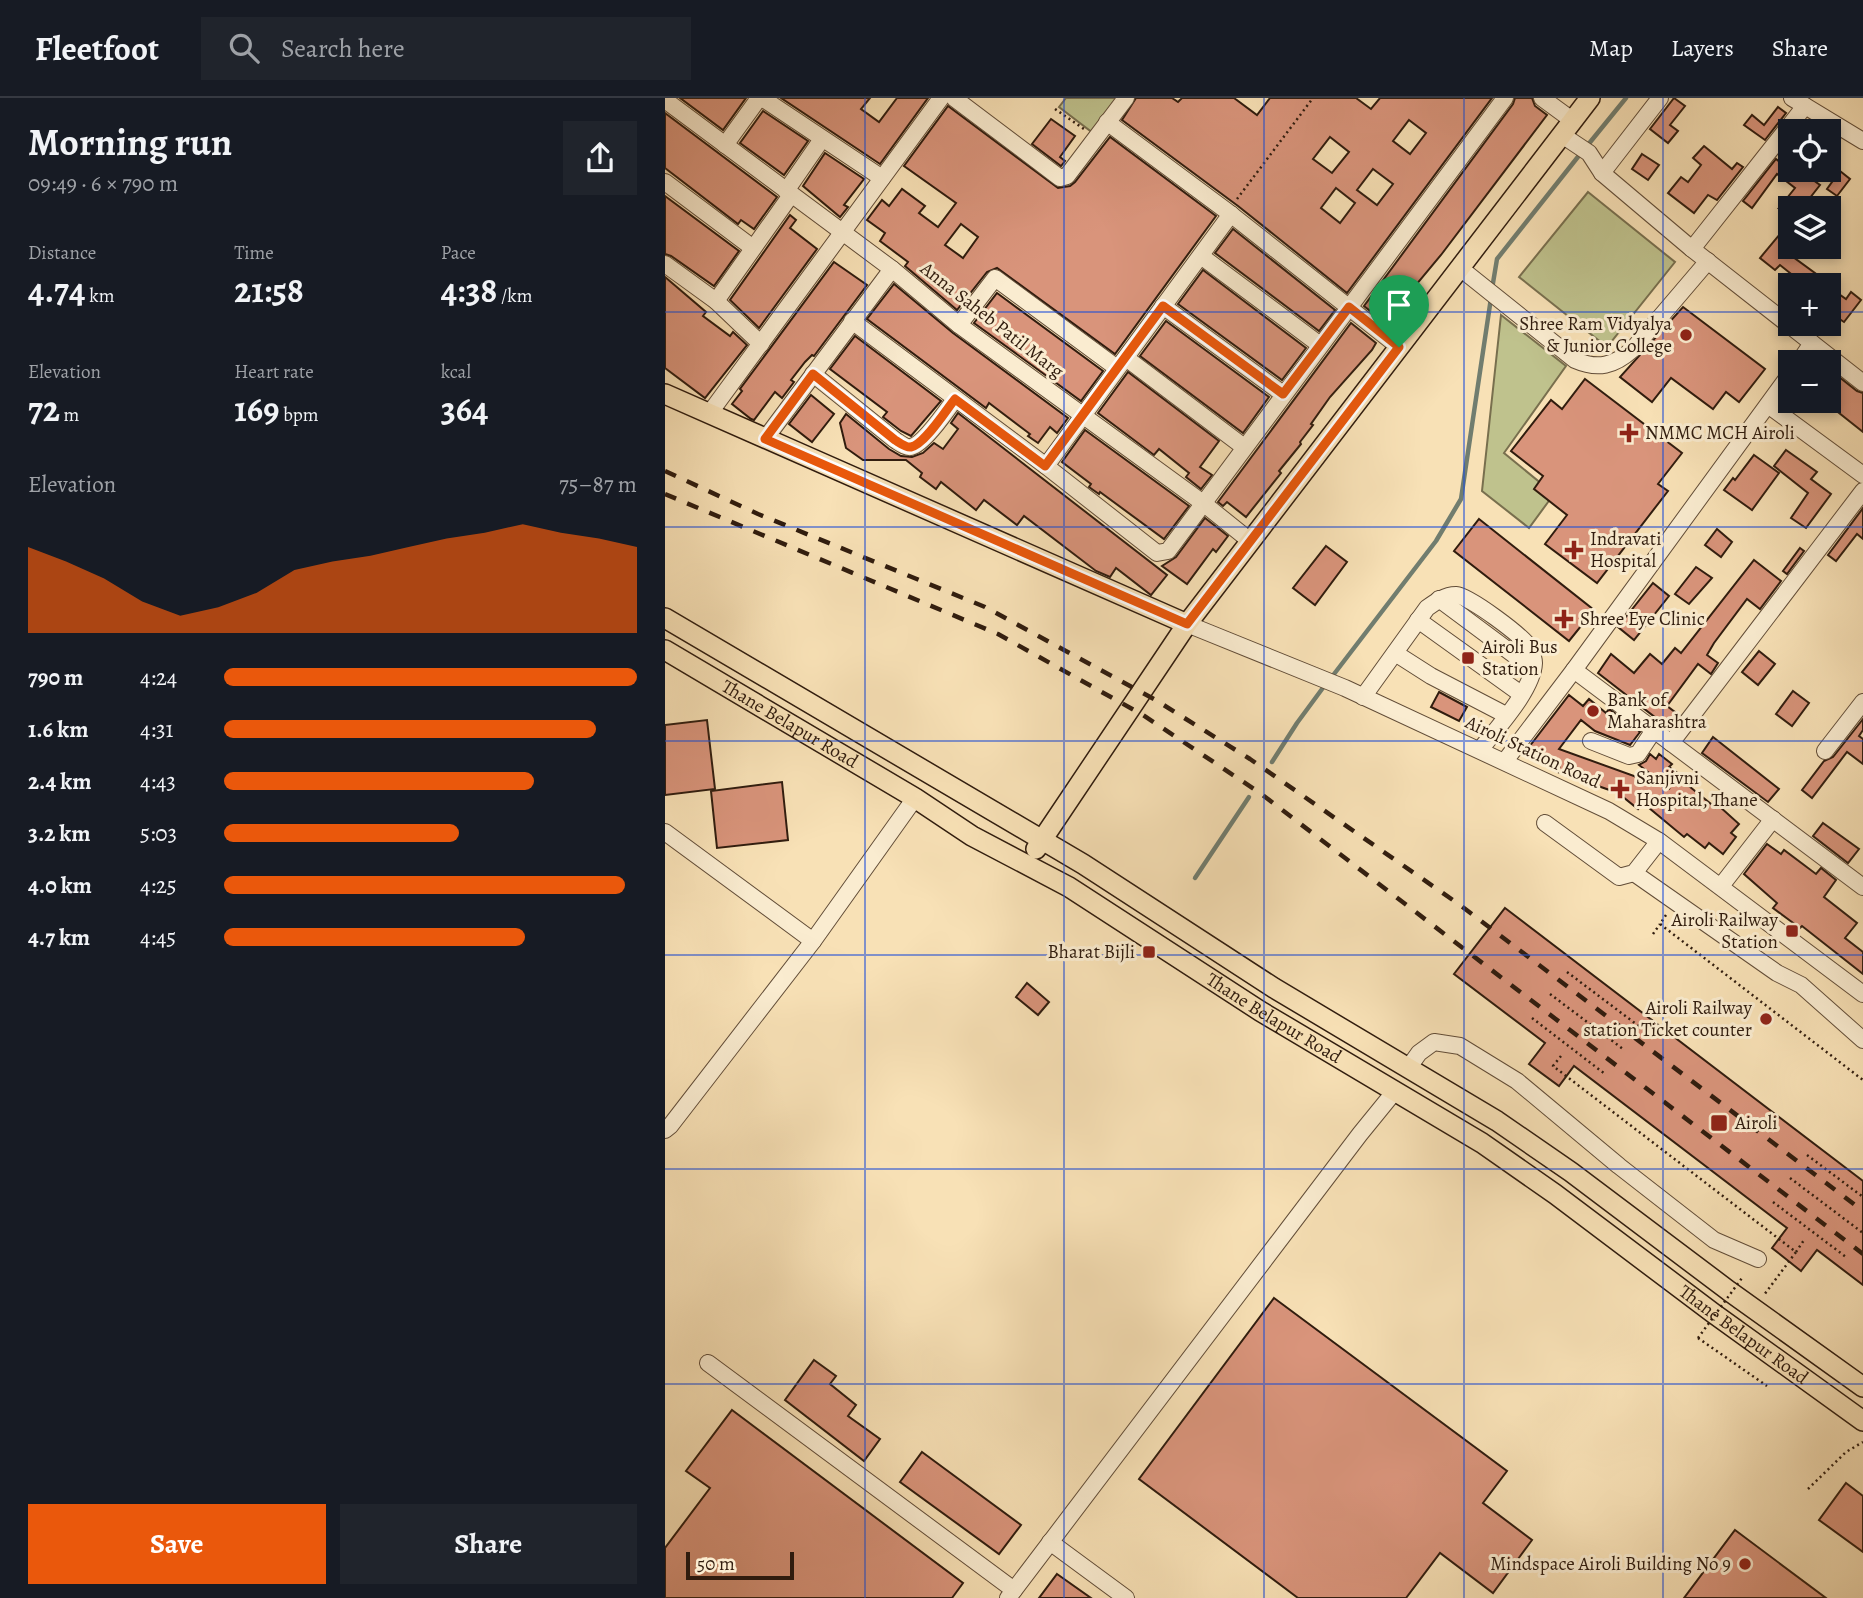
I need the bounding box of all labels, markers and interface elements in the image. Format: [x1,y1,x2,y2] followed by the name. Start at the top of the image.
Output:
[201,17,691,80] search box
[35,26,159,71] text: Fleetfoot
[225,29,263,67] icon: search
[281,31,405,66] text: Search here
[1589,32,1633,64] text: Map
[1671,32,1734,64] text: Layers
[1772,32,1828,64] text: Share
[28,116,232,168] text: Morning run
[1778,119,1841,413] map controls
[1778,119,1841,182] button: locate
[563,121,637,195] button: share
[28,168,178,199] text: 09:49 · 6 × 790 m
[1778,196,1841,259] button: layers
[28,240,96,266] text: Distance
[234,240,274,266] text: Time
[441,240,476,266] text: Pace
[914,255,1069,385] street label: Anna Saheb Patil Marg
[28,266,85,314] text: 4.74
[234,266,304,314] text: 21:58
[441,266,497,314] text: 4:38
[1778,273,1841,336] button: +
[1369,275,1429,347] pin
[85,283,115,309] text: km
[497,283,533,309] text: /km
[1380,286,1418,324] icon: arrive
[1519,311,1672,359] place label: Shree Ram Vidyalya & Junior College
[1678,327,1694,343] marker: Shree Ram Vidyalya & Junior College
[1778,350,1841,413] button: −
[28,359,101,385] text: Elevation
[234,359,314,385] text: Heart rate
[441,359,471,385] text: kcal
[28,385,60,433] text: 72
[234,385,279,433] text: 169
[441,385,489,433] text: 364
[60,402,79,428] text: m
[279,402,319,428] text: bpm
[1645,420,1795,446] place label: NMMC MCH Airoli
[1619,423,1639,443] marker: NMMC MCH Airoli
[28,469,116,500] text: Elevation
[559,469,637,500] text: 75–87 m
[1590,526,1662,574] place label: Indravati Hospital
[1564,540,1584,560] marker: Indravati Hospital
[1580,606,1705,632] place label: Shree Eye Clinic
[1554,609,1574,629] marker: Shree Eye Clinic
[1481,634,1558,682] place label: Airoli Bus Station
[1460,650,1476,666] marker: Airoli Bus Station
[28,662,83,693] text: 790 m
[140,662,177,693] text: 4:24
[717,673,864,775] street label: Thane Belapur Road
[1607,687,1707,735] place label: Bank of Maharashtra
[1585,703,1601,719] marker: Bank of Maharashtra
[1460,709,1606,795] street label: Airoli Station Road
[28,714,88,745] text: 1.6 km
[140,714,173,745] text: 4:31
[1636,765,1758,813] place label: Sanjivni Hospital, Thane
[28,766,91,797] text: 2.4 km
[140,766,176,797] text: 4:43
[1610,779,1630,799] marker: Sanjivni Hospital, Thane
[28,818,91,849] text: 3.2 km
[140,818,177,849] text: 5:03
[28,870,92,901] text: 4.0 km
[140,870,177,901] text: 4:25
[1670,907,1779,955] place label: Airoli Railway Station
[28,922,90,953] text: 4.7 km
[140,922,176,953] text: 4:45
[1784,923,1800,939] marker: Airoli Railway Station
[1047,939,1135,965] place label: Bharat Bijli
[1141,944,1157,960] marker: Bharat Bijli
[1201,967,1347,1070] street label: Thane Belapur Road
[1583,995,1753,1043] place label: Airoli Railway station Ticket counter
[1758,1011,1774,1027] marker: Airoli Railway station Ticket counter
[1734,1110,1778,1136] place label: Airoli
[1709,1113,1729,1133] marker: Airoli
[1673,1279,1814,1391] street label: Thane Belapur Road
[28,1504,326,1584] button: Save
[340,1504,637,1584] button: Share
[686,1549,795,1581] scale bar
[697,1551,735,1577] text: 50 m
[1490,1551,1731,1577] place label: Mindspace Airoli Building No 9
[1737,1556,1753,1572] marker: Mindspace Airoli Building No 9

